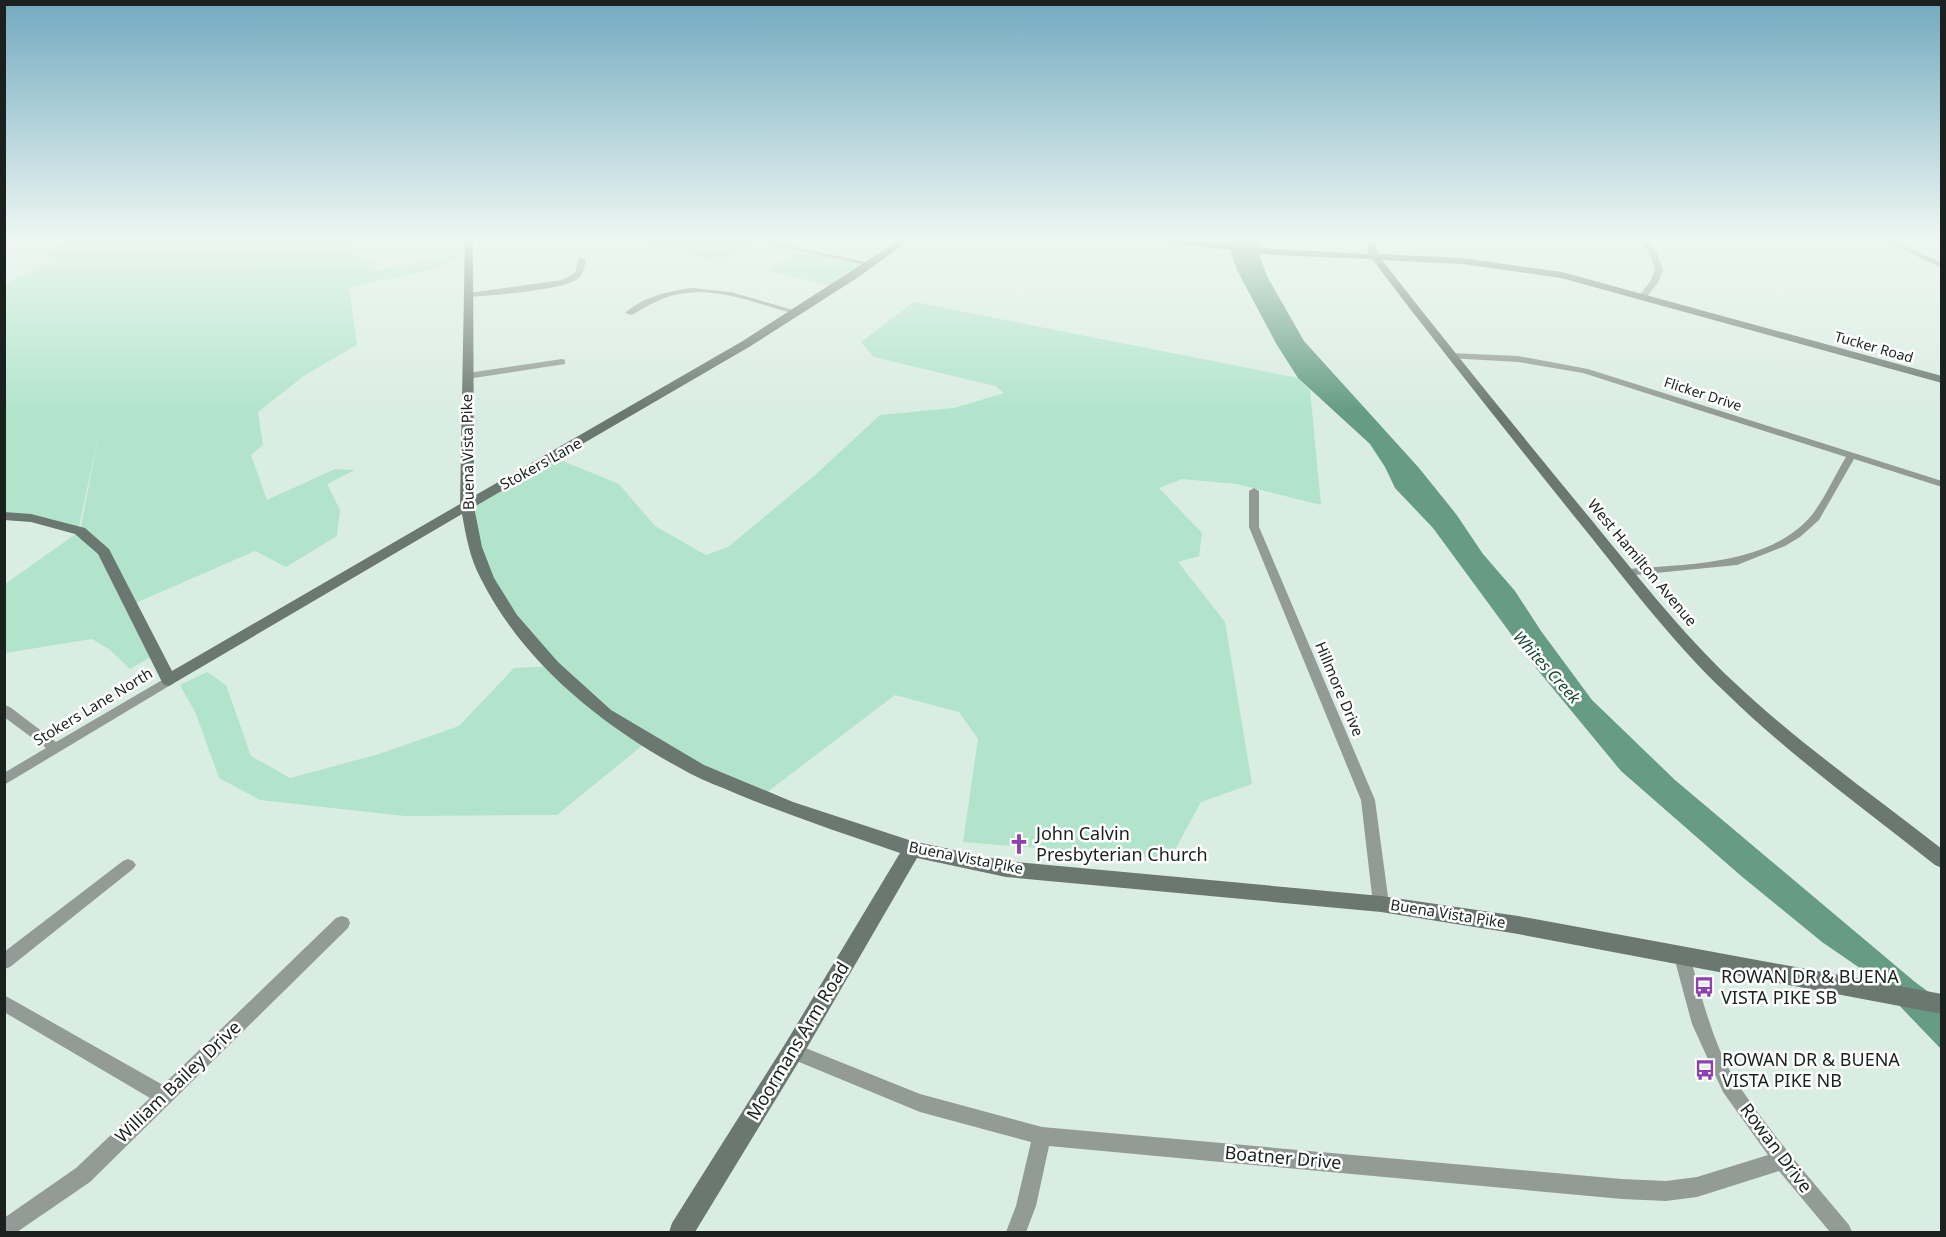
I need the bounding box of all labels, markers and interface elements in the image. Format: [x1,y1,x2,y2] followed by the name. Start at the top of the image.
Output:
[1833,326,1916,367] street label: Tucker Road
[1662,372,1745,415] street label: Flicker Drive
[456,394,478,510] street label: Buena Vista Pike
[496,432,585,494] street label: Stokers Lane
[1584,495,1702,630] street label: West Hamilton Avenue
[1508,626,1586,709] water label: Whites Creek
[1311,638,1369,739] street label: Hillmore Drive
[29,663,156,750] street label: Stokers Lane North
[1034,821,1208,866] place label: John Calvin Presbyterian Church
[1007,832,1031,856] church icon: John Calvin Presbyterian Church
[907,836,1025,878] street label: Buena Vista Pike
[1389,894,1507,932] street label: Buena Vista Pike
[740,957,854,1124] street label: Moormans Arm Road
[1721,964,1899,1009] place label: ROWAN DR & BUENA VISTA PIKE SB
[1692,975,1716,999] bus stop icon: ROWAN DR & BUENA VISTA PIKE SB
[109,1015,245,1148] street label: William Bailey Drive
[1722,1047,1900,1092] place label: ROWAN DR & BUENA VISTA PIKE NB
[1693,1058,1717,1082] bus stop icon: ROWAN DR & BUENA VISTA PIKE NB
[1735,1098,1818,1197] street label: Rowan Drive
[1224,1140,1342,1174] street label: Boatner Drive

